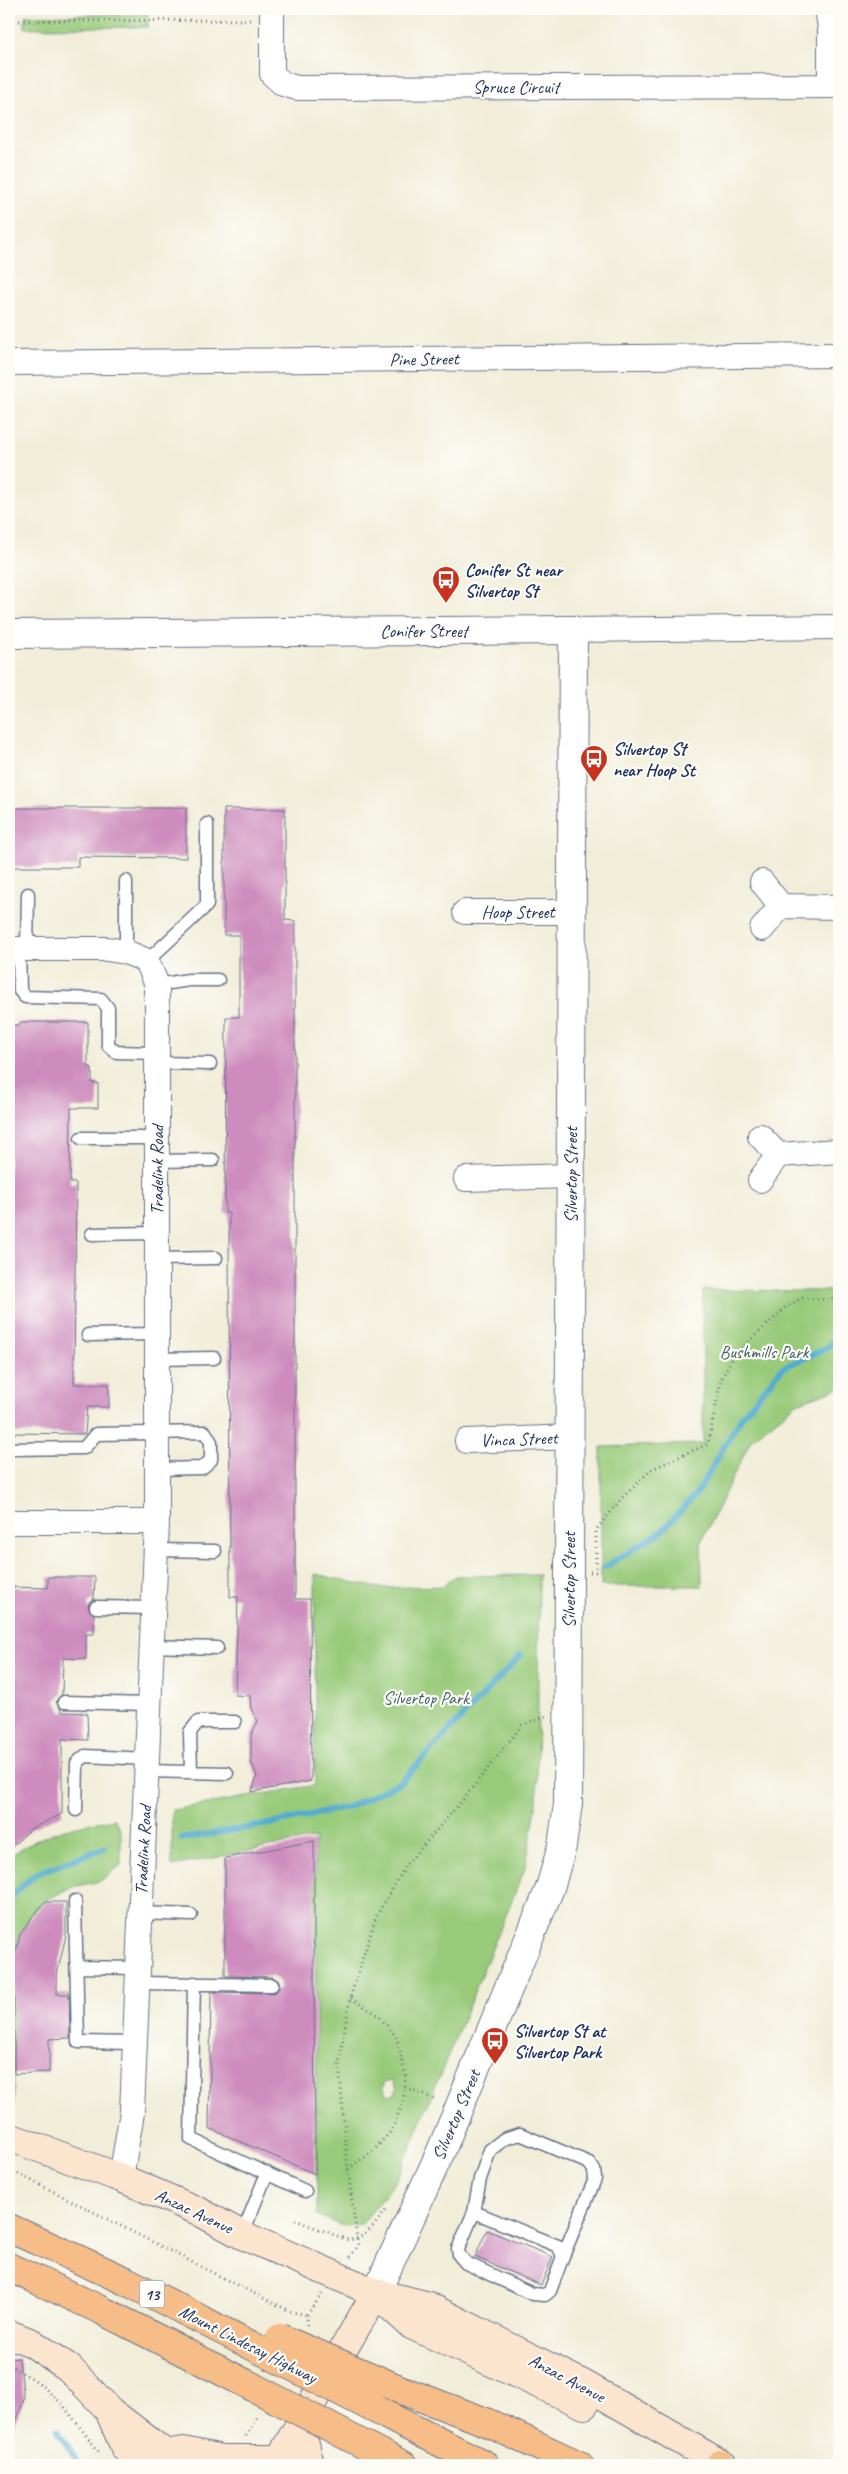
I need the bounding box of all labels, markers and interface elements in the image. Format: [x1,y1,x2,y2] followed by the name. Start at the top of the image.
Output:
[473,76,562,98] street label: Spruce Circuit
[389,347,461,371] street label: Pine Street
[465,559,564,602] place label: Conifer St near Silvertop St
[431,565,461,604] bus stop icon: Conifer St near Silvertop St
[380,620,471,642] street label: Conifer Street
[613,738,697,781] place label: Silvertop St near Hoop St
[579,744,609,783] bus stop icon: Silvertop St near Hoop St
[482,901,556,923] street label: Hoop Street
[146,1122,168,1215] street label: Tradelink Road
[560,1125,582,1223] street label: Silvertop Street
[720,1341,810,1363] park label: Bushmills Park
[480,1427,560,1451] street label: Vinca Street
[558,1530,580,1628] street label: Silvertop Street
[383,1687,470,1709] park label: Silvertop Park
[130,1802,156,1895] street label: Tradelink Road
[514,2020,607,2063] place label: Silvertop St at Silvertop Park
[480,2026,510,2065] bus stop icon: Silvertop St at Silvertop Park
[427,2065,486,2164] street label: Silvertop Street
[152,2183,237,2239] street label: Anzac Avenue
[140,2280,164,2308] road number: 13
[176,2300,322,2389] street label: Mount Lindesay Highway
[525,2349,610,2408] street label: Anzac Avenue

